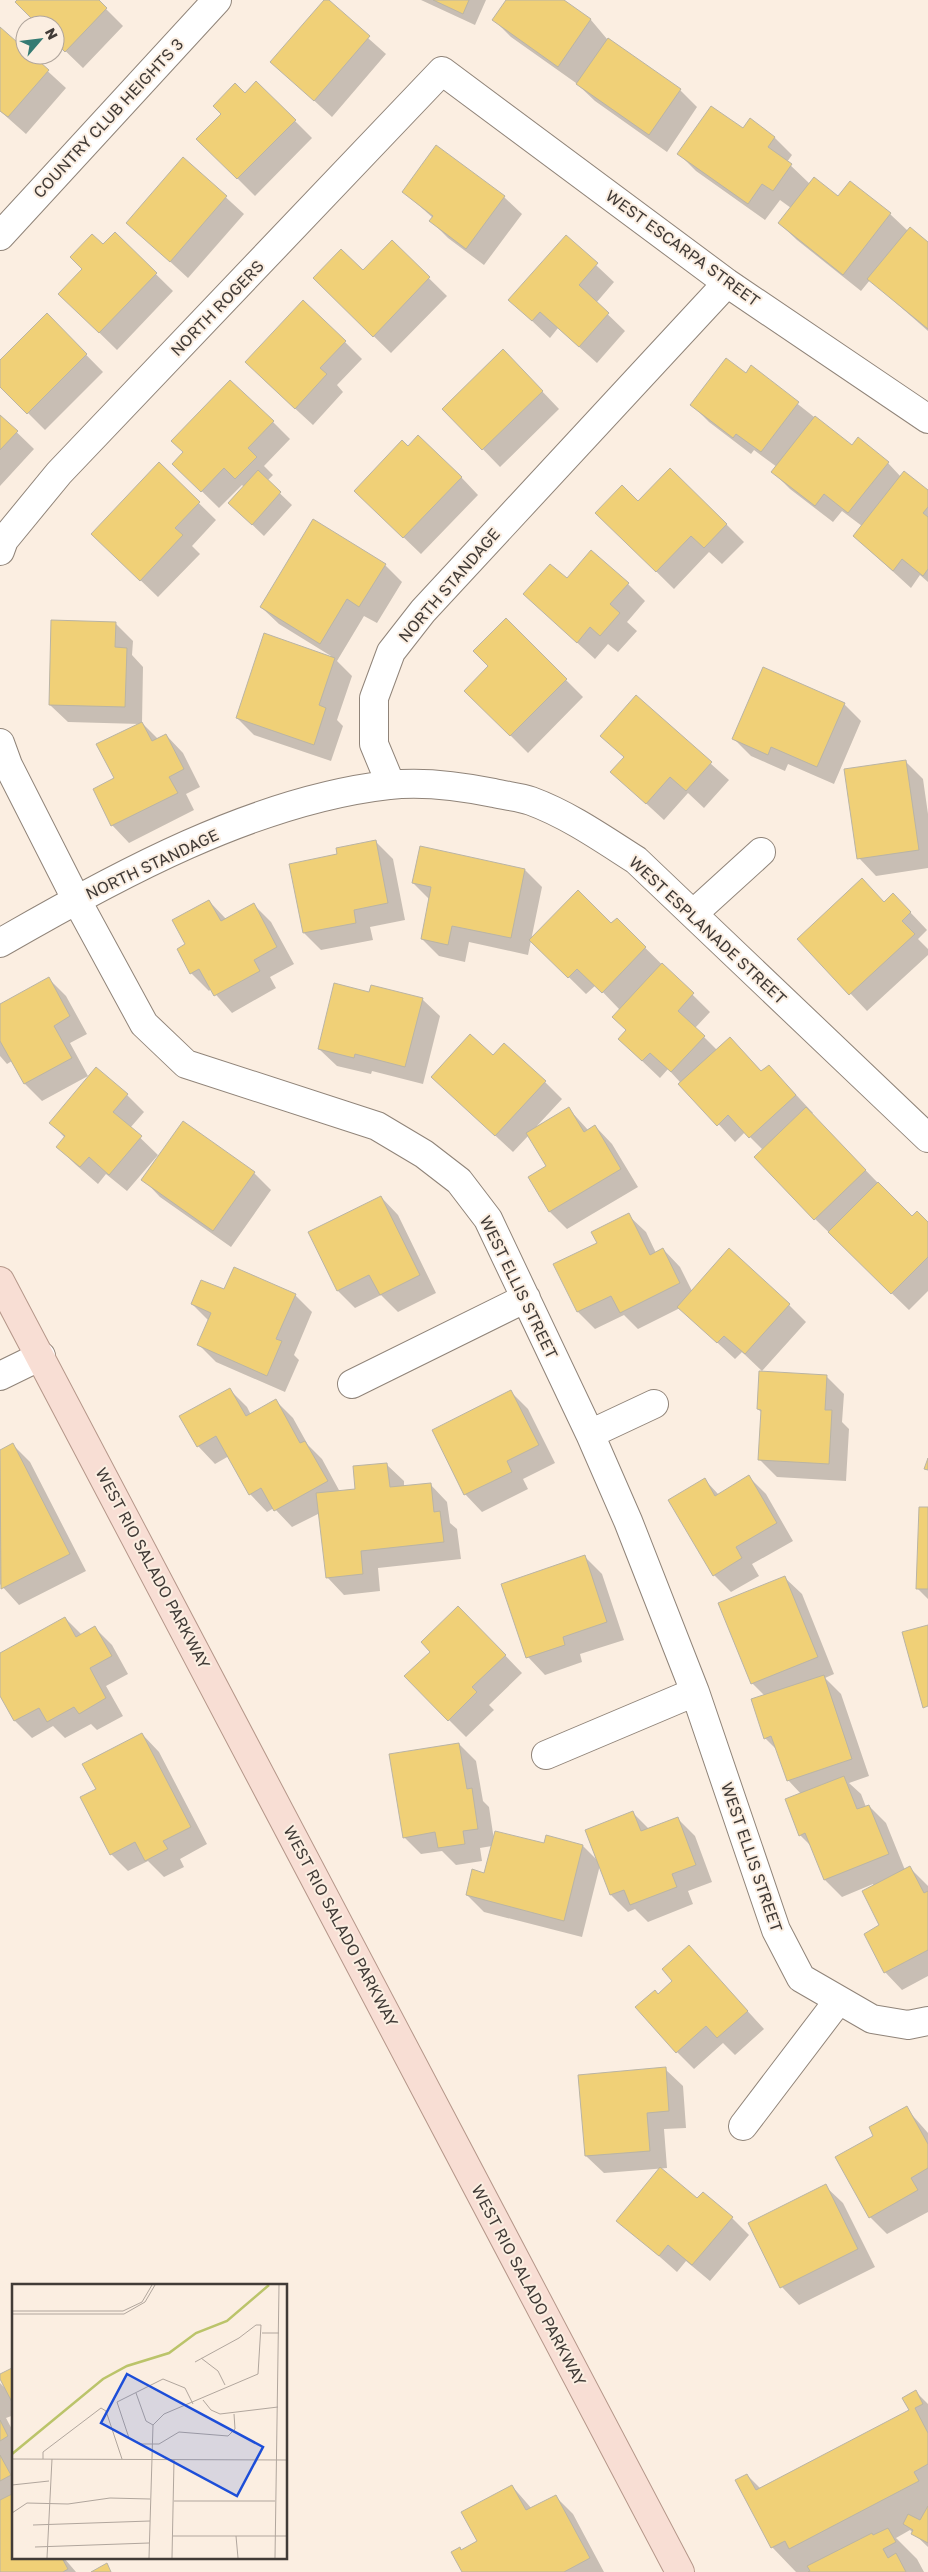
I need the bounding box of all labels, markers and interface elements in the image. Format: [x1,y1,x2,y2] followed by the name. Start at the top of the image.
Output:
[15,15,65,65] north arrow
[29,34,187,202] street label: COUNTRY CLUB HEIGHTS 3
[602,185,764,311] street label: WEST ESCARPA STREET
[166,256,268,360] street label: NORTH ROGERS
[394,524,504,646] street label: NORTH STANDAGE
[82,824,222,904] street label: NORTH STANDAGE
[625,852,791,1008] street label: WEST ESPLANADE STREET
[476,1212,562,1362] street label: WEST ELLIS STREET
[91,1464,215,1673] street label: WEST RIO SALADO PARKWAY
[717,1780,787,1934] street label: WEST ELLIS STREET
[279,1822,403,2031] street label: WEST RIO SALADO PARKWAY
[467,2181,591,2390] street label: WEST RIO SALADO PARKWAY
[12,2284,288,2560] inset map

